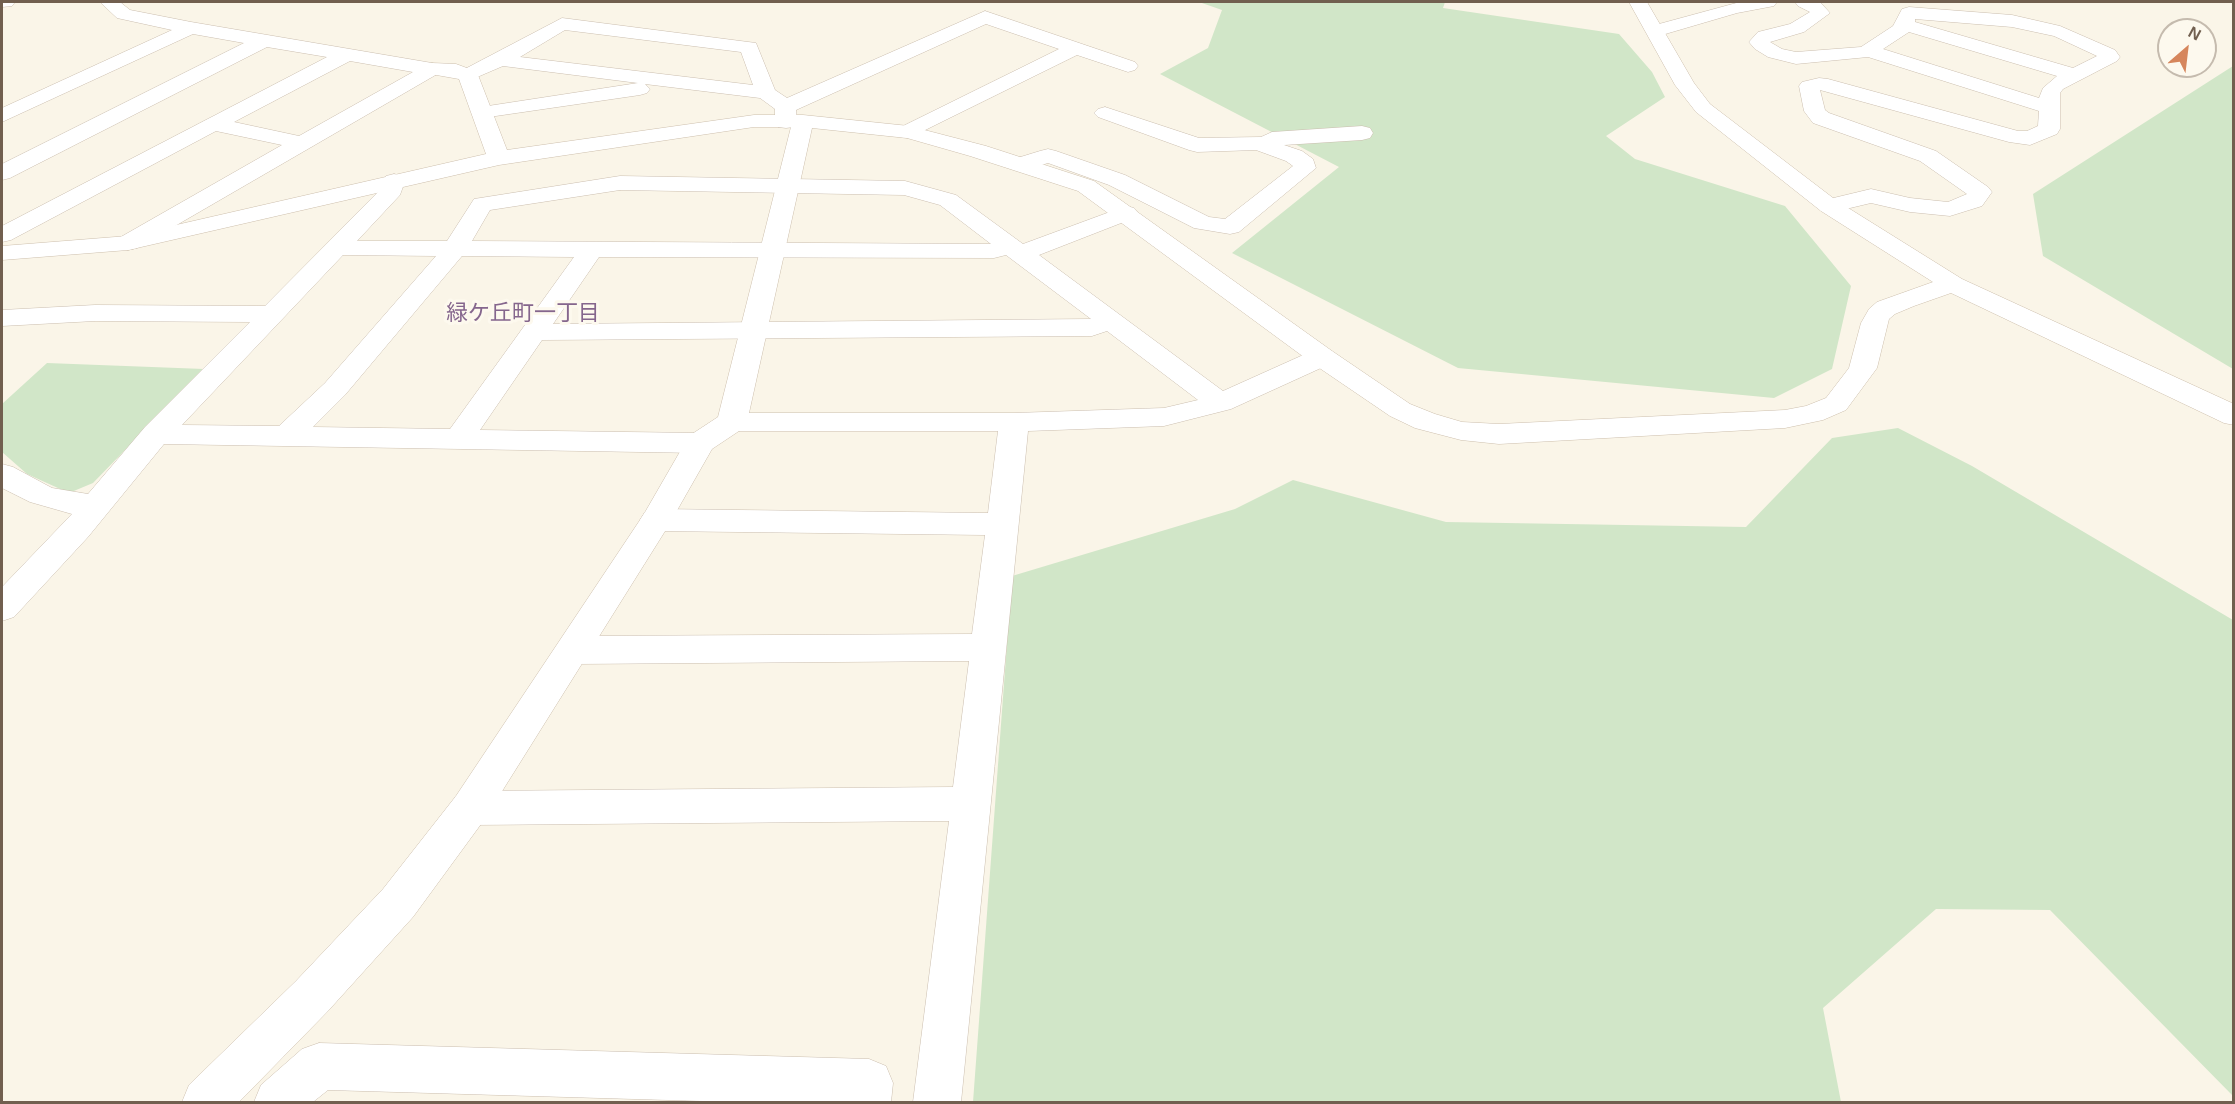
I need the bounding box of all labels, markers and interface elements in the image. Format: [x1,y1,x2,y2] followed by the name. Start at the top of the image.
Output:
[2157,18,2217,78] north arrow
[2186,23,2204,44] text: N
[446,301,600,327] district label: 緑ケ丘町一丁目

